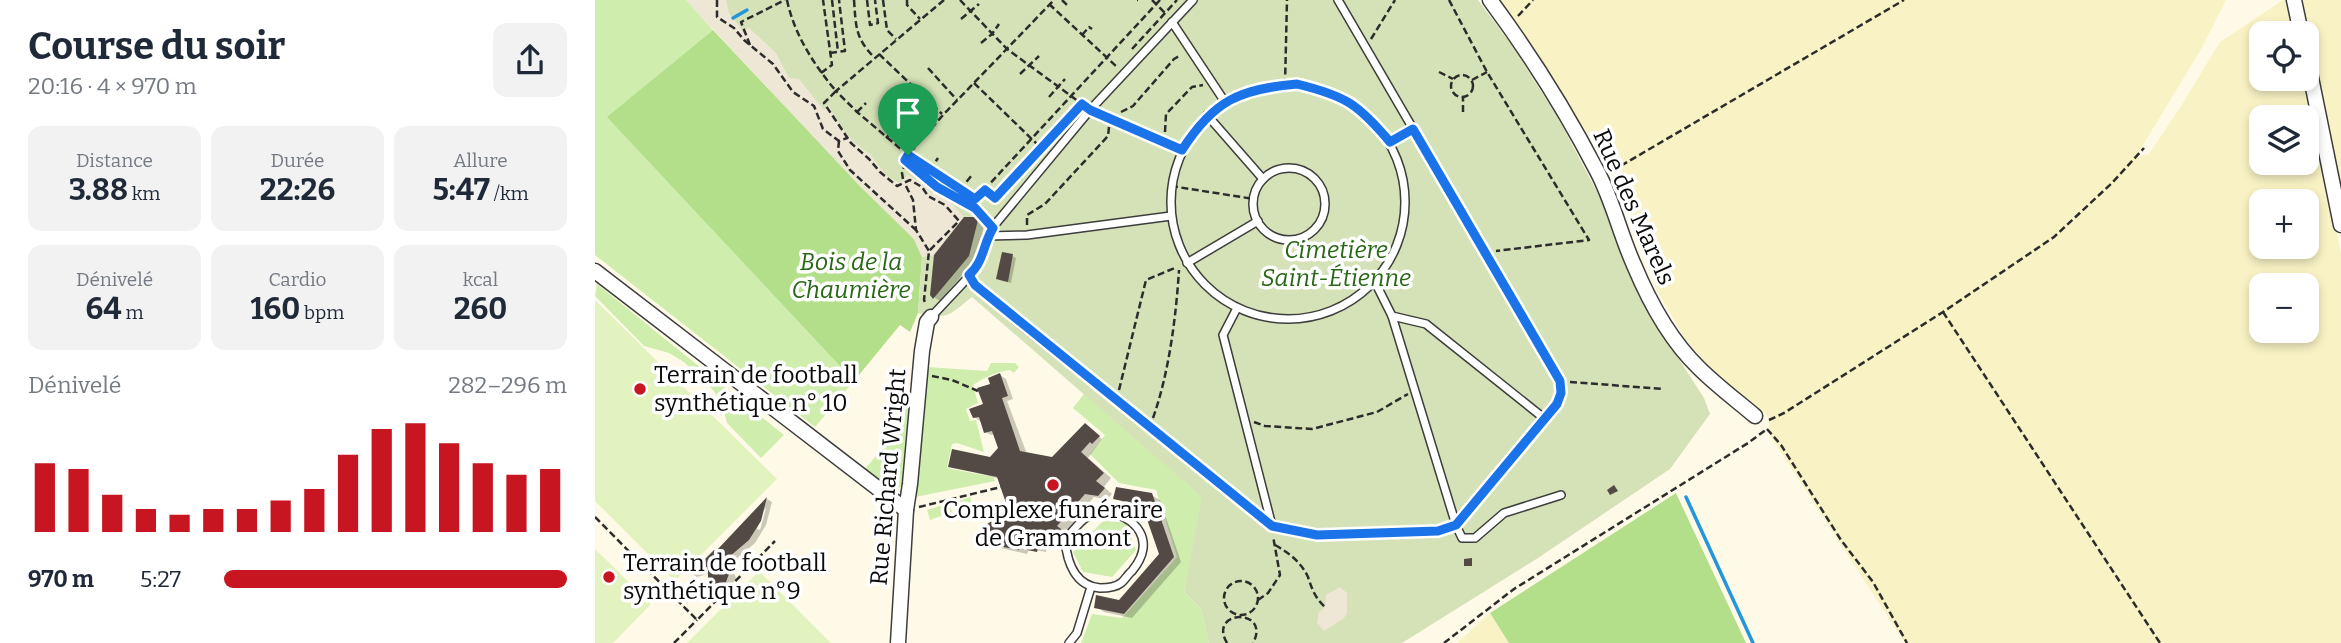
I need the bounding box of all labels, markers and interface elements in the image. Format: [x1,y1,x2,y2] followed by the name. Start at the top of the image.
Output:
[2249,21,2319,343] map controls
[2249,21,2319,91] button: locate
[28,23,285,69] text: Course du soir
[493,23,567,97] button: share
[28,72,197,100] text: 20:16 · 4 × 970 m
[878,83,938,155] pin
[889,94,927,132] icon: arrive
[2249,105,2319,175] button: layers
[1587,125,1681,289] street label: Rue des Marels
[76,149,153,172] text: Distance
[271,149,325,172] text: Durée
[453,149,508,172] text: Allure
[69,172,128,208] text: 3.88
[260,172,335,208] text: 22:26
[432,172,490,208] text: 5:47
[128,182,160,205] text: km
[490,182,529,205] text: /km
[2249,189,2319,259] button: +
[1261,236,1411,292] park label: Cimetière Saint-Étienne
[791,248,911,304] park label: Bois de la Chaumière
[76,268,153,291] text: Dénivelé
[268,268,327,291] text: Cardio
[463,268,498,291] text: kcal
[2249,273,2319,343] button: −
[85,291,122,327] text: 64
[250,291,300,327] text: 160
[454,291,507,327] text: 260
[122,301,144,324] text: m
[300,301,345,324] text: bpm
[654,361,858,417] place label: Terrain de football synthétique n° 10
[865,367,911,587] street label: Rue Richard Wright
[28,371,121,399] text: Dénivelé
[448,371,567,399] text: 282–296 m
[632,381,648,397] marker: Terrain de football synthétique n° 10
[1045,477,1061,493] marker: Complexe funéraire de Grammont
[943,496,1163,552] place label: Complexe funéraire de Grammont
[623,549,827,605] place label: Terrain de football synthétique n°9
[28,565,94,593] text: 970 m
[140,565,181,593] text: 5:27
[601,569,617,585] marker: Terrain de football synthétique n°9

